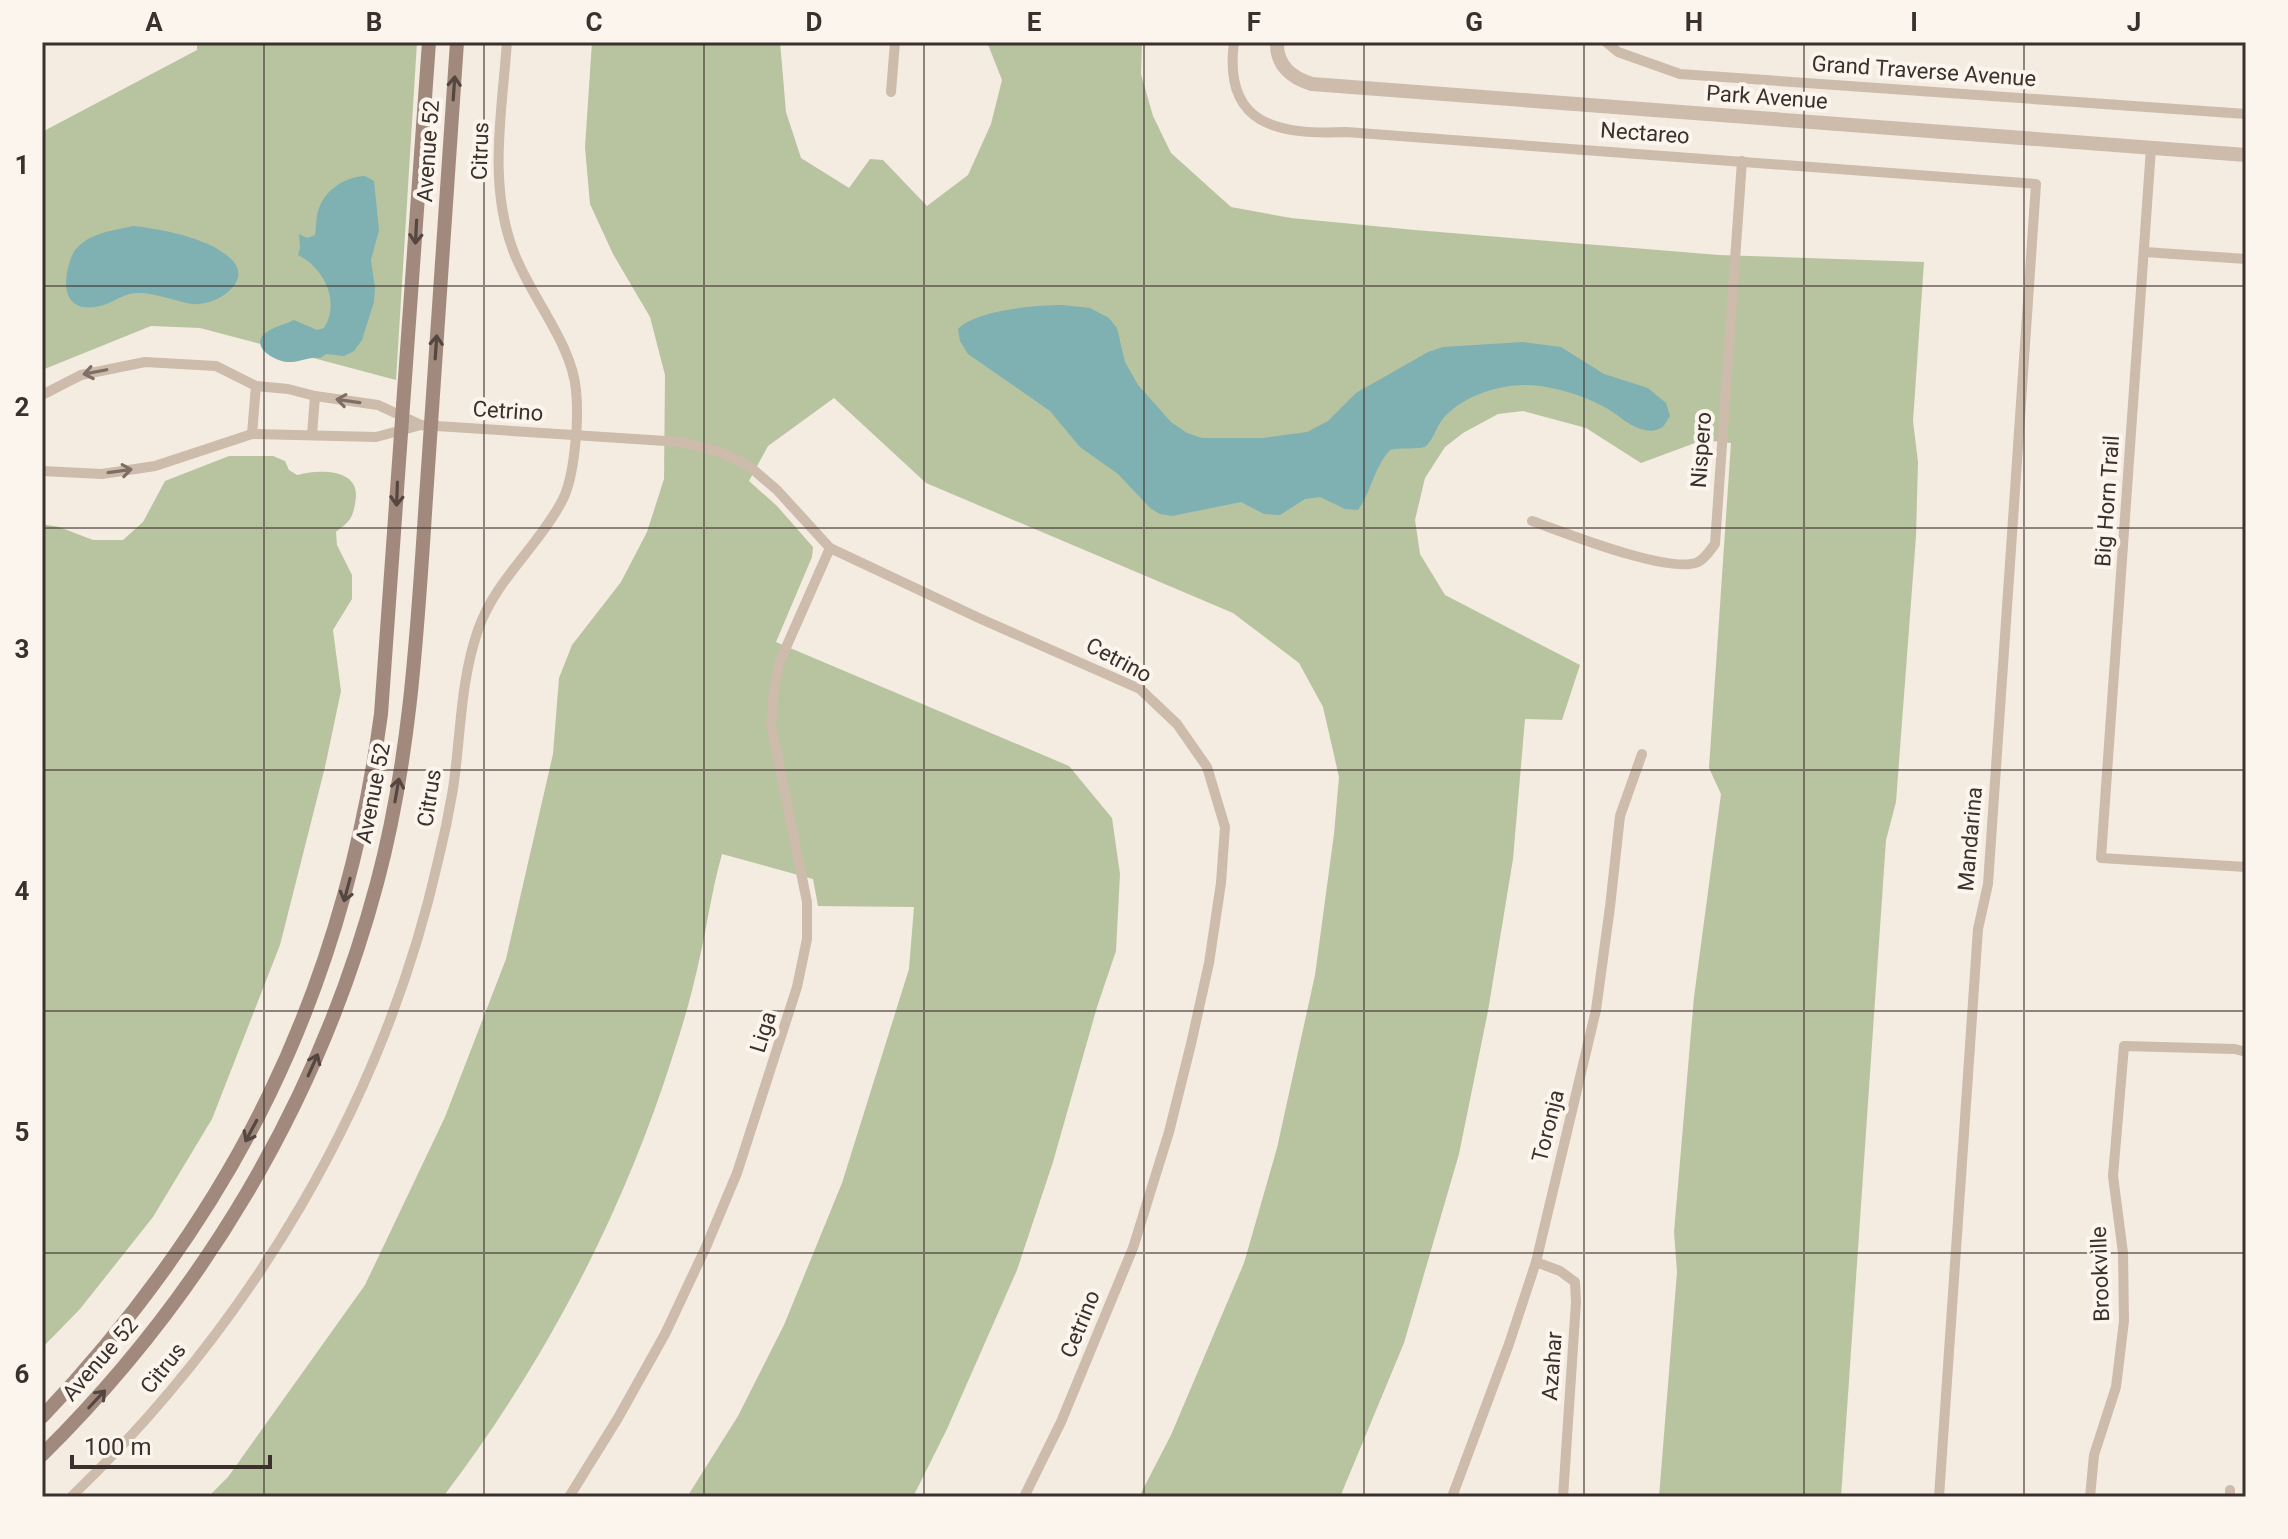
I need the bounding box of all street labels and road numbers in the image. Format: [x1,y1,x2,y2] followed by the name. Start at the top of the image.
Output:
[1811,51,2037,91] street label: Grand Traverse Avenue
[1705,80,1829,114] street label: Park Avenue
[412,99,444,203] street label: Avenue 52
[1599,117,1691,149] street label: Nectareo
[466,122,494,180] street label: Citrus
[472,396,544,426] street label: Cetrino
[1686,411,1716,489] street label: Nispero
[2090,434,2124,568] street label: Big Horn Trail
[1082,632,1156,688] street label: Cetrino
[351,740,395,846] street label: Avenue 52
[412,767,446,829] street label: Citrus
[1953,786,1987,892] street label: Mandarina
[745,1008,781,1056] street label: Liga
[1527,1087,1569,1165] street label: Toronja
[2086,1226,2114,1322] street label: Brookville
[1055,1287,1105,1361] street label: Cetrino
[57,1312,143,1406] street label: Avenue 52
[1537,1330,1567,1401] street label: Azahar
[135,1338,191,1398] street label: Citrus

